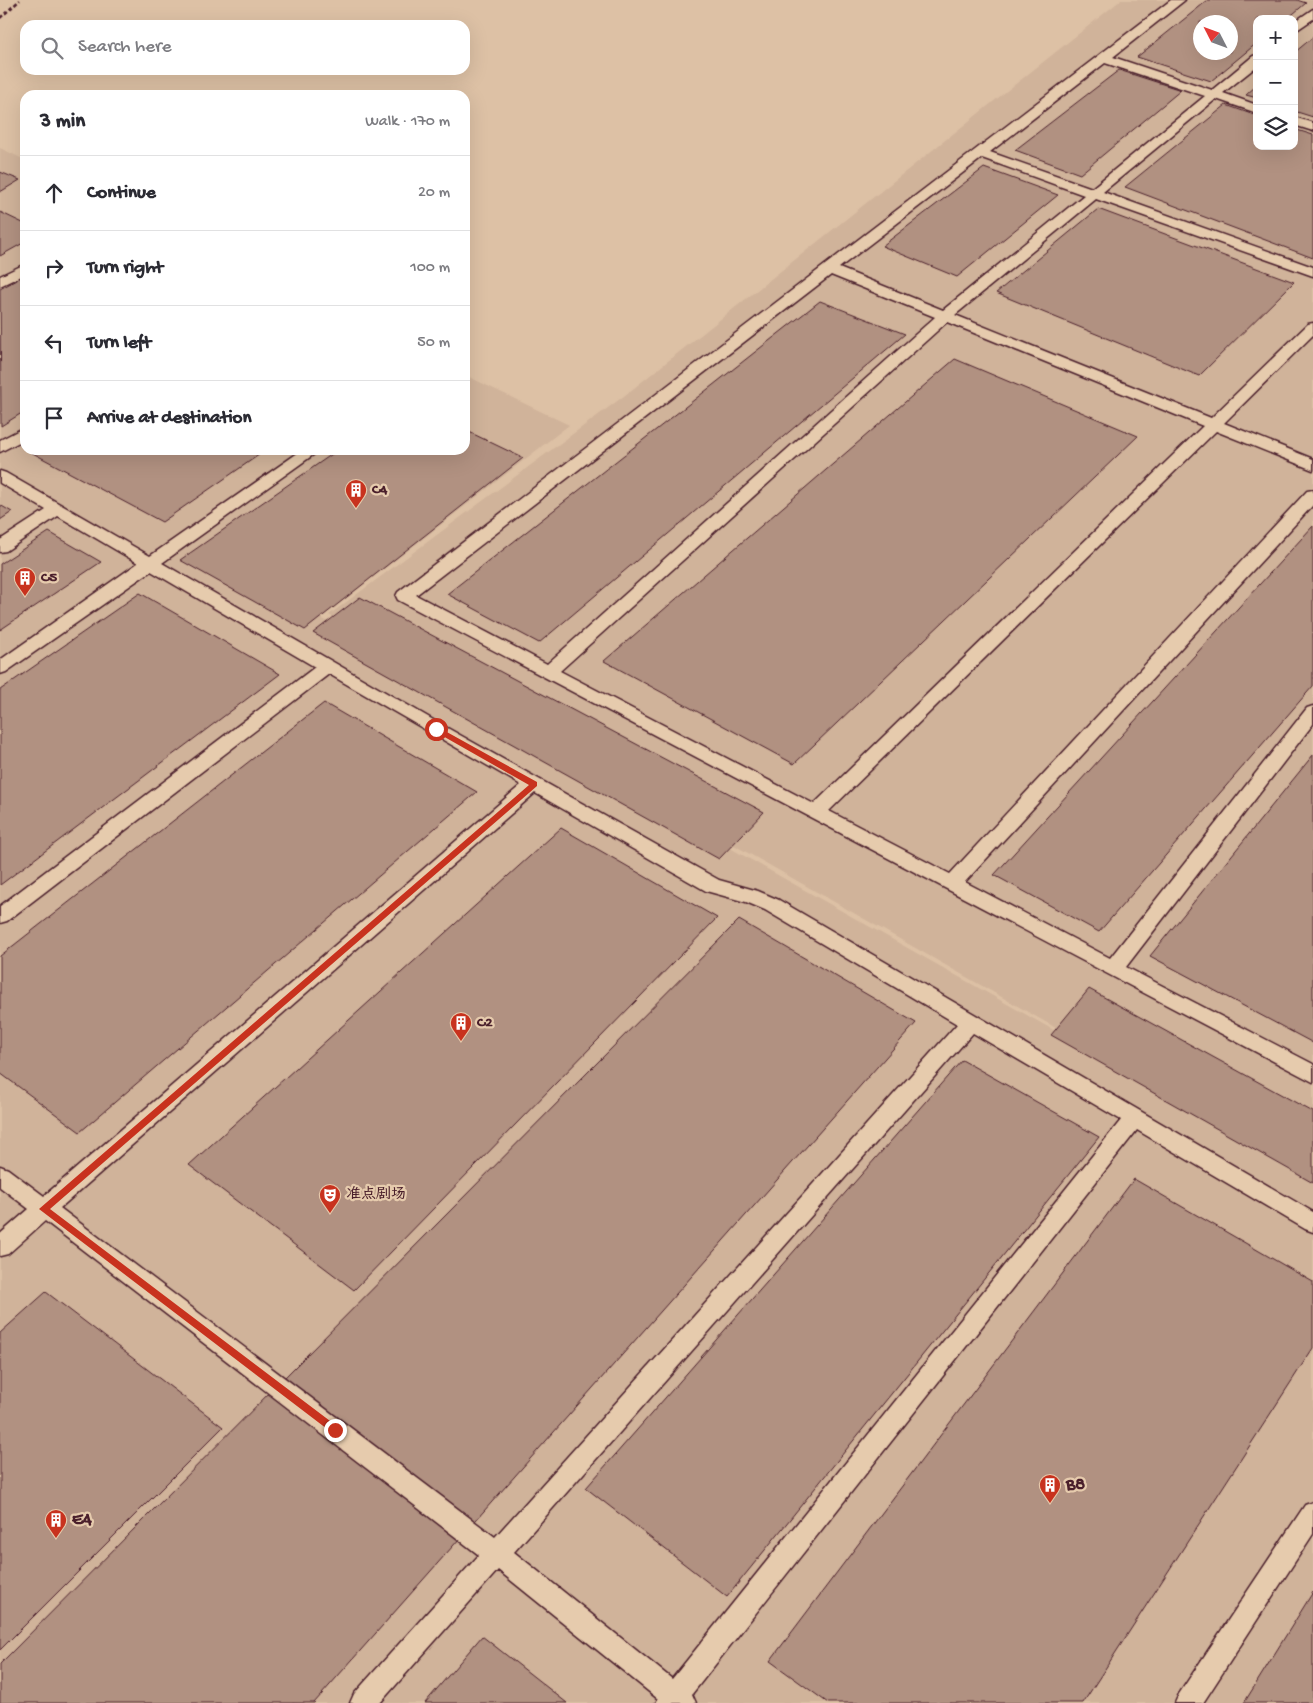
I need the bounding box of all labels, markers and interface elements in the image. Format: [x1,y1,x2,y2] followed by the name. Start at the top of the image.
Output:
[1193,15,1238,60] north arrow
[1253,15,1298,150] map controls
[1253,15,1298,60] button: +
[20,20,470,75] search box
[38,34,66,62] icon: search
[78,36,172,59] text: Search here
[1253,60,1298,105] button: −
[1253,105,1298,150] button: layers
[40,110,85,135] text: 3 min
[365,113,450,132] text: Walk · 170 m
[40,179,68,207] icon: ahead
[87,182,156,205] text: Continue
[418,184,450,203] text: 20 m
[40,254,68,282] icon: right
[87,257,163,280] text: Turn right
[410,259,450,278] text: 100 m
[40,329,68,357] icon: left
[87,332,151,355] text: Turn left
[417,334,450,353] text: 50 m
[40,404,68,432] icon: arrive
[87,407,251,430] text: Arrive at destination
[344,478,368,509] building icon: C4
[371,481,388,499] place label: C4
[13,566,37,597] building icon: C5
[40,569,57,587] place label: C5
[425,718,448,741] route start
[449,1011,473,1042] building icon: C2
[476,1014,493,1032] place label: C2
[318,1183,342,1214] theatre icon: 准点剧场
[346,1186,406,1204] place label: 准点剧场
[324,1419,347,1442] route end
[1038,1473,1062,1504] building icon: B8
[1065,1475,1085,1496] place label: B8
[44,1508,68,1539] building icon: E4
[72,1510,92,1531] place label: E4

